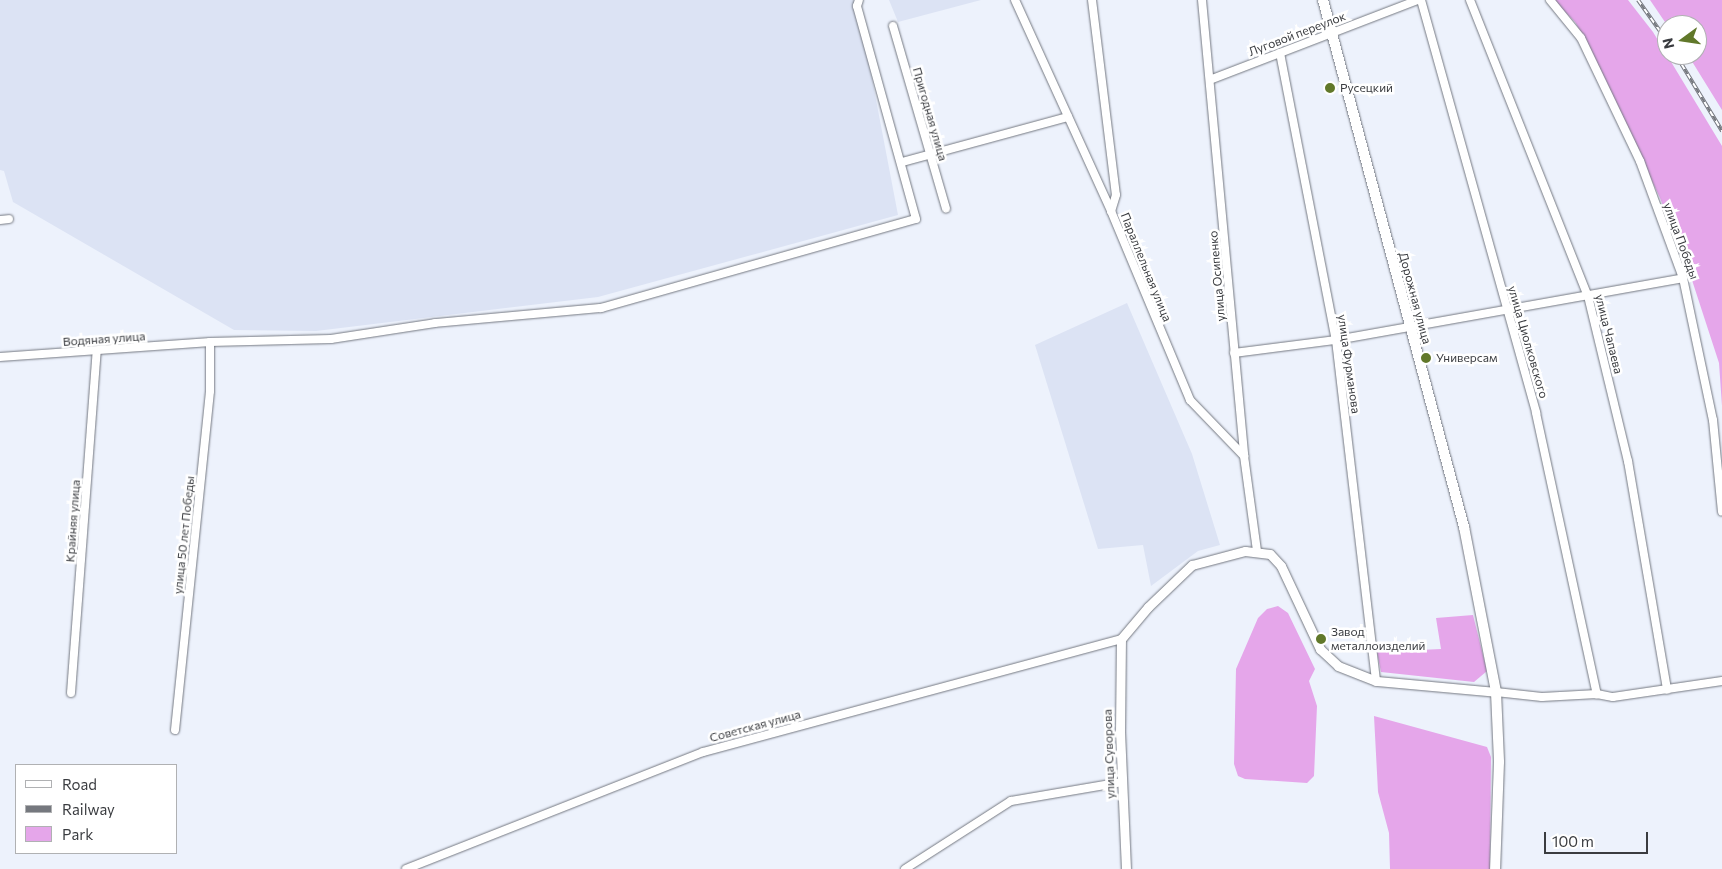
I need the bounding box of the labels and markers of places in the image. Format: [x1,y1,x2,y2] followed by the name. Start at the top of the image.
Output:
[1340,81,1393,95] place label: Русецкий
[1324,82,1336,94] marker: Русецкий
[1436,351,1497,365] place label: Универсам
[1420,352,1432,364] marker: Универсам
[1331,625,1425,653] place label: Завод металлоизделий
[1315,633,1327,645] marker: Завод металлоизделий

